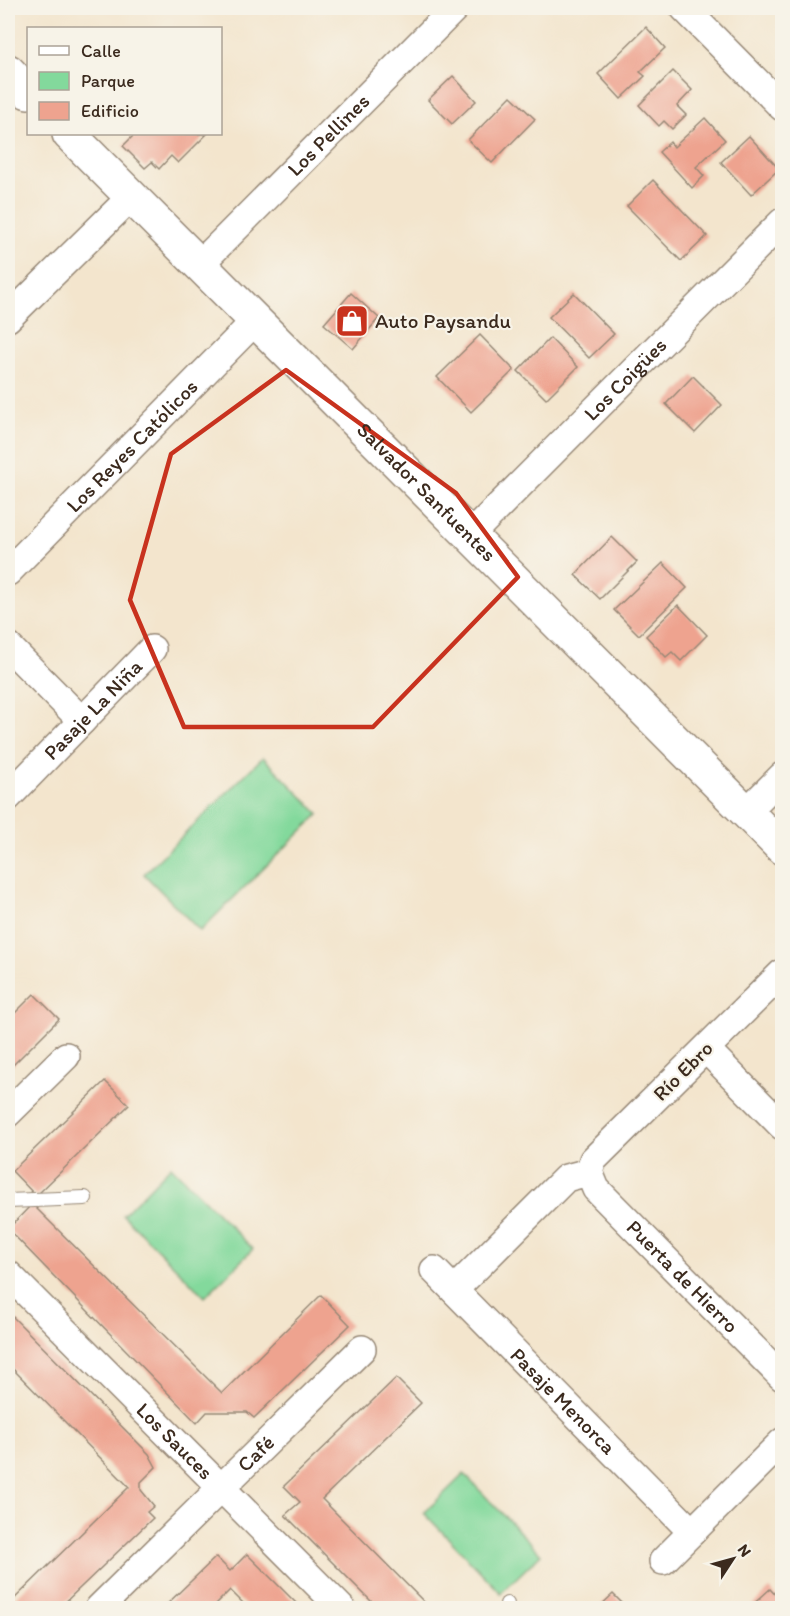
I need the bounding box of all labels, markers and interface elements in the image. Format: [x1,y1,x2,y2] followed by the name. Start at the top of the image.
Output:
[27,27,222,135] legend
[81,40,121,62] text: Calle
[81,70,135,92] text: Parque
[282,88,374,181] street label: Los Pellines
[81,100,139,122] text: Edificio
[334,303,370,339] shop icon: Auto Paysandu
[375,308,511,333] place label: Auto Paysandu
[578,332,672,425] street label: Los Coigües
[61,374,203,517] street label: Los Reyes Católicos
[352,417,502,567] street label: Salvador Sanfuentes
[38,654,147,765] street label: Pasaje La Niña
[647,1035,718,1106] street label: Río Ebro
[622,1214,744,1338] street label: Puerta de Hierro
[505,1342,622,1459] street label: Pasaje Menorca
[131,1397,219,1484] street label: Los Sauces
[232,1430,279,1477] street label: Café
[703,1529,763,1589] north arrow
[734,1541,756,1560] text: N

